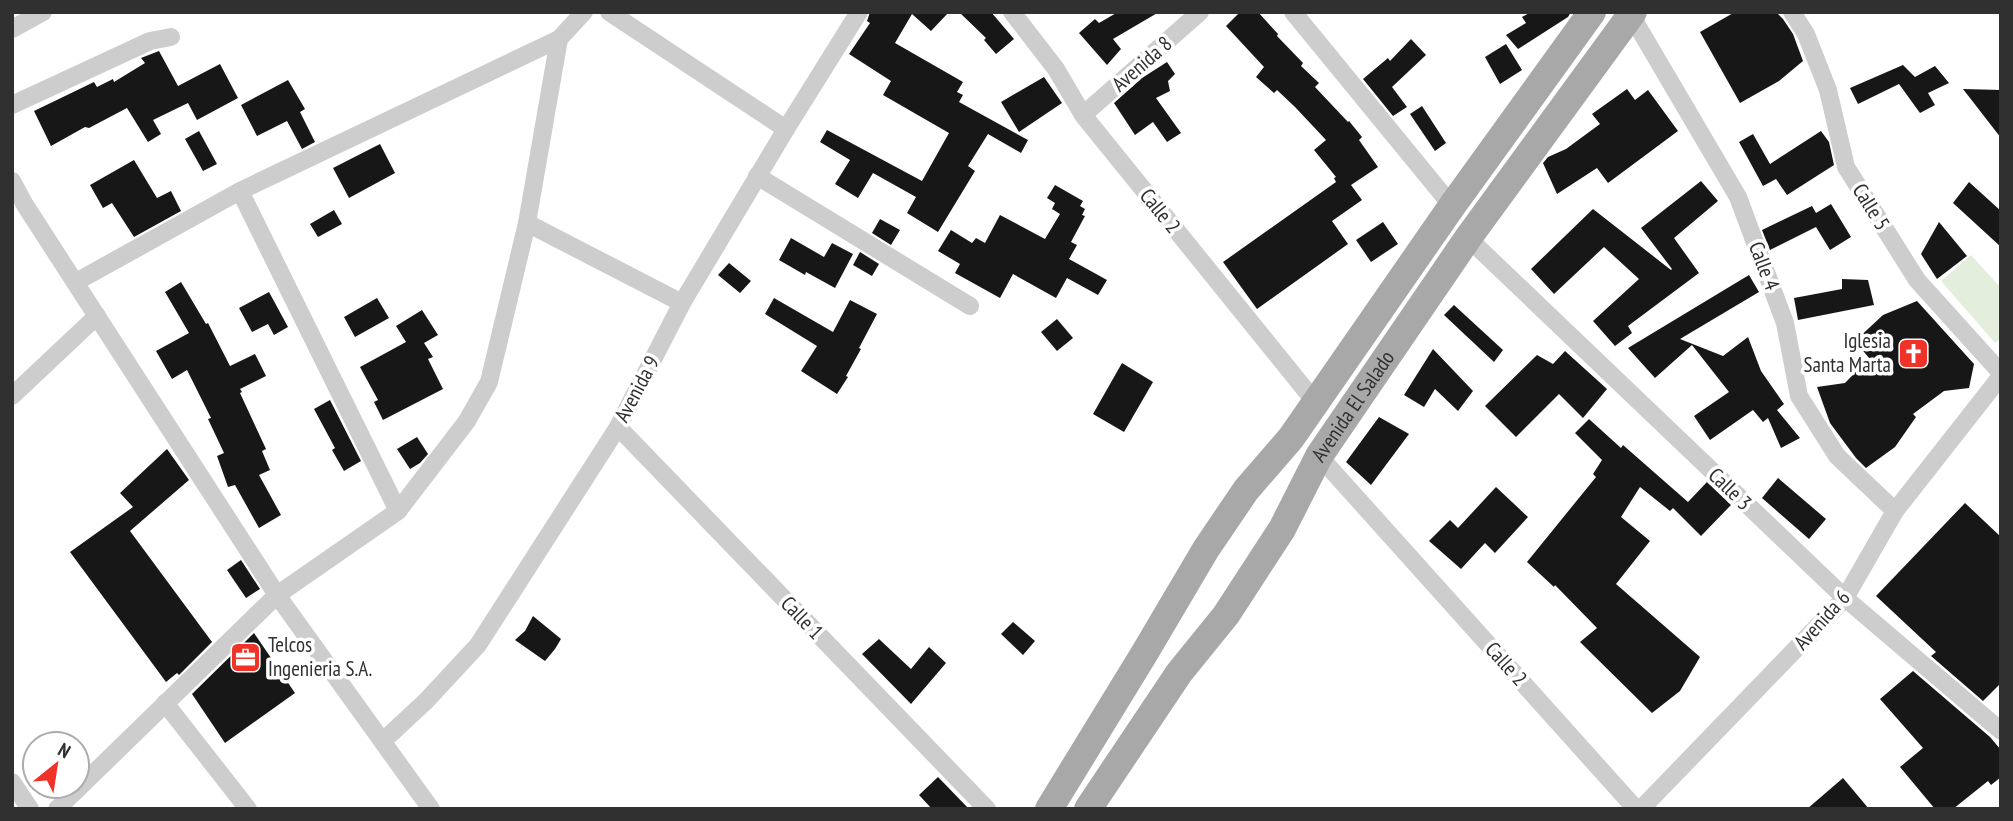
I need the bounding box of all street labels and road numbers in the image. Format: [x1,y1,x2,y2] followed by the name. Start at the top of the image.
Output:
[1106,30,1177,97] street label: Avenida 8
[1847,178,1896,235] street label: Calle 5
[1134,183,1187,239] street label: Calle 2
[1743,238,1786,295] street label: Calle 4
[1305,345,1400,467] street label: Avenida El Salado
[608,351,665,427] street label: Avenida 9
[1703,462,1758,516] street label: Calle 3
[1788,584,1856,655] street label: Avenida 6
[775,590,829,645] street label: Calle 1
[1480,636,1533,691] street label: Calle 2

